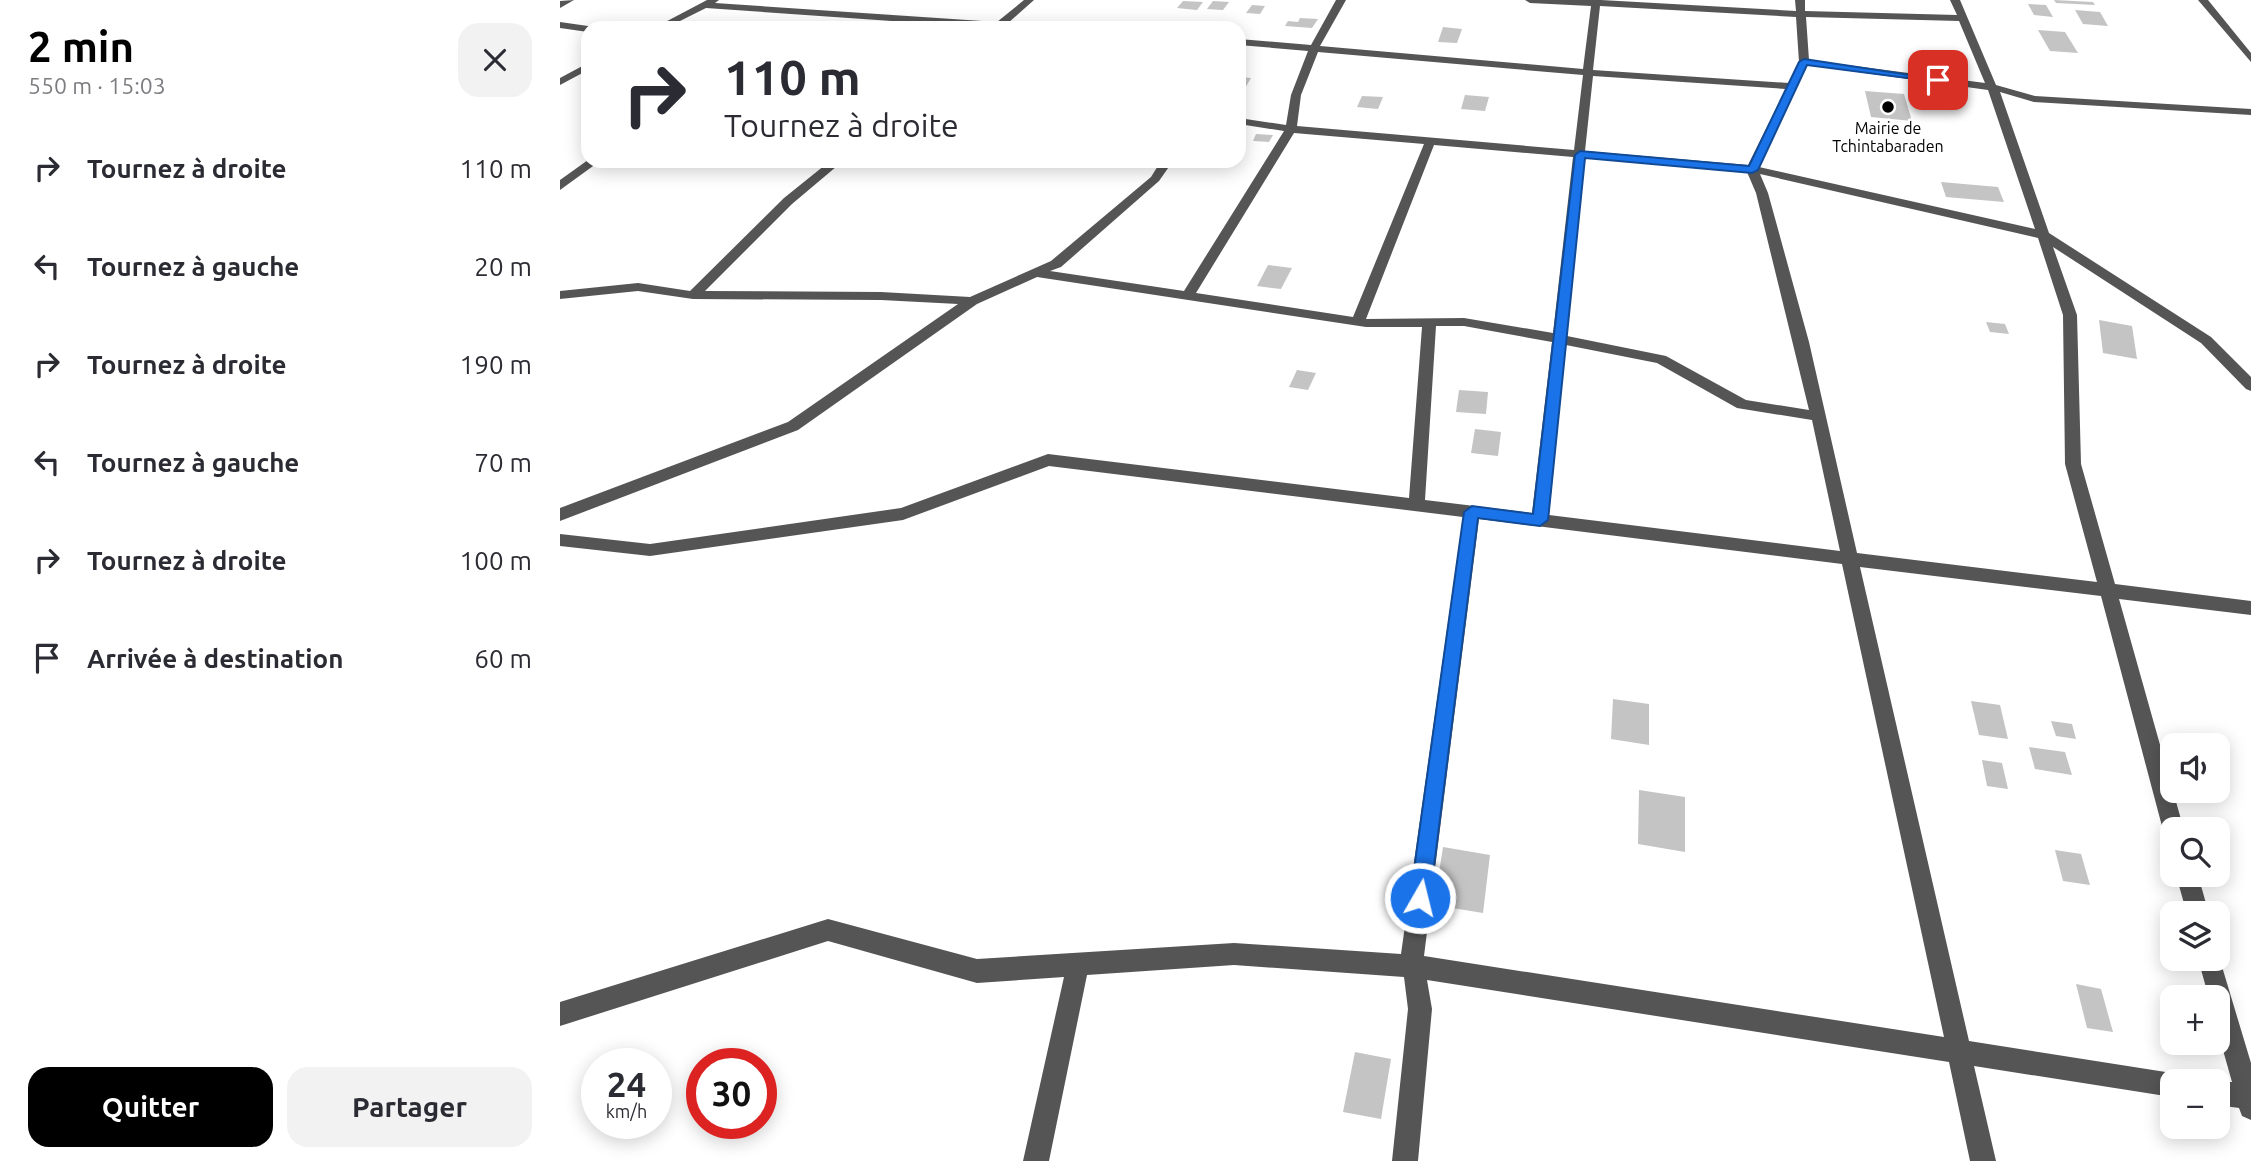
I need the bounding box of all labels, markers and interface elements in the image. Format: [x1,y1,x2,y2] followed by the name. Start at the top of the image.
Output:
[28,23,134,70] text: 2 min
[458,23,532,97] button: close
[609,49,700,140] icon: right
[724,49,861,104] text: 110 m
[1908,50,1968,110] pin
[1919,61,1957,99] icon: arrive
[28,73,166,98] text: 550 m · 15:03
[1880,99,1896,115] marker: Mairie de Tchintabaraden
[724,107,959,143] text: Tournez à droite
[1832,119,1944,155] place label: Mairie de Tchintabaraden
[28,149,66,187] icon: right
[87,154,286,183] text: Tournez à droite
[460,154,532,183] text: 110 m
[28,247,66,285] icon: left
[87,252,299,281] text: Tournez à gauche
[474,252,532,281] text: 20 m
[28,345,66,383] icon: right
[87,350,286,379] text: Tournez à droite
[460,350,532,379] text: 190 m
[28,443,66,481] icon: left
[87,448,299,477] text: Tournez à gauche
[474,448,532,477] text: 70 m
[28,541,66,579] icon: right
[87,546,286,575] text: Tournez à droite
[460,546,532,575] text: 100 m
[28,639,66,677] icon: arrive
[87,644,343,673] text: Arrivée à destination
[474,644,532,673] text: 60 m
[2160,733,2230,1139] map controls
[2160,733,2230,803] button: sound
[2160,817,2230,887] button: search
[1383,861,1457,935] position arrow
[2160,901,2230,971] button: layers
[2160,985,2230,1055] button: +
[686,1048,777,1139] speed limit sign: 30
[607,1064,646,1104] text: 24
[28,1067,273,1147] button: Quitter
[287,1067,532,1147] button: Partager
[2160,1069,2230,1139] button: −
[606,1101,647,1121] text: km/h

